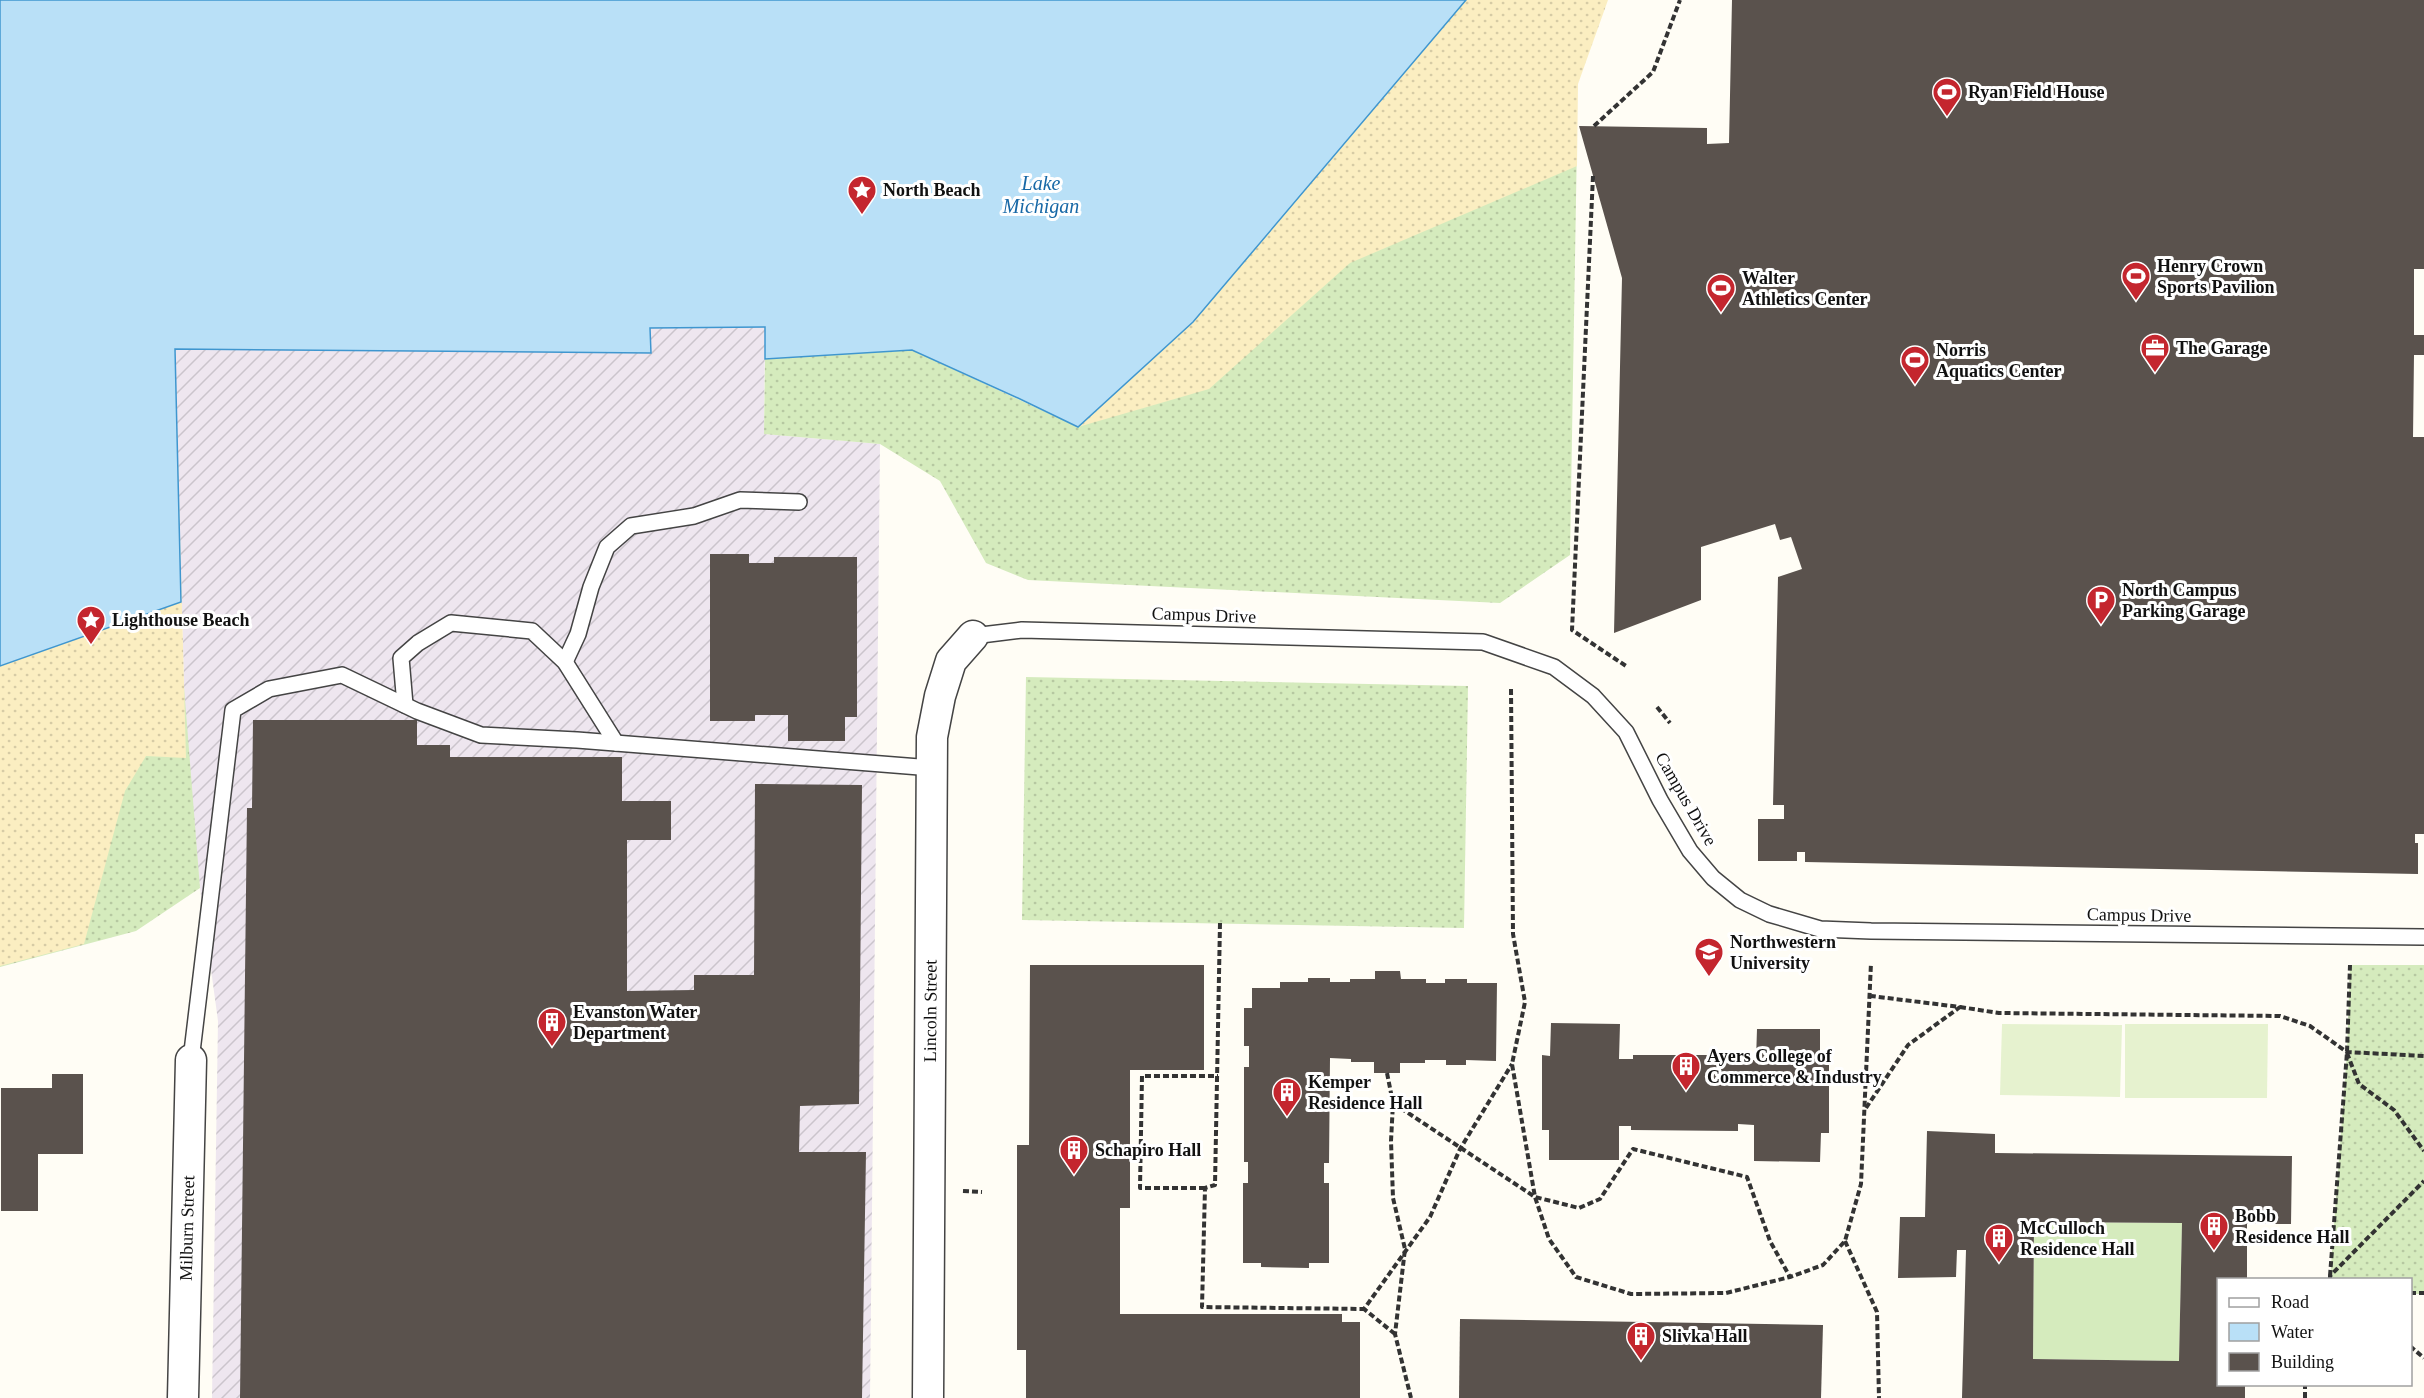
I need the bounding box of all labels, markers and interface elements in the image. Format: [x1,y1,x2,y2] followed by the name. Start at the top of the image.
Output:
[1931,76,1963,118] sports icon: Ryan Field House
[1968,82,2104,102] place label: Ryan Field House
[1002,172,1079,218] water label: Lake Michigan
[846,174,878,216] place icon: North Beach
[883,180,981,200] place label: North Beach
[2157,256,2275,297] place label: Henry Crown Sports Pavilion
[2120,260,2152,302] sports icon: Henry Crown Sports Pavilion
[1742,268,1867,309] place label: Walter Athletics Center
[1705,272,1737,314] sports icon: Walter Athletics Center
[2139,332,2171,374] office icon: The Garage
[2176,338,2268,358] place label: The Garage
[1936,340,2061,381] place label: Norris Aquatics Center
[1899,344,1931,386] sports icon: Norris Aquatics Center
[2122,580,2246,621] place label: North Campus Parking Garage
[2085,584,2117,626] parking icon: North Campus Parking Garage
[1151,603,1257,627] street label: Campus Drive
[75,604,107,646] place icon: Lighthouse Beach
[112,610,250,630] place label: Lighthouse Beach
[1651,749,1721,849] street label: Campus Drive
[2087,904,2191,926] street label: Campus Drive
[1730,932,1836,973] place label: Northwestern University
[1693,936,1725,978] school or university icon: Northwestern University
[920,960,941,1062] street label: Lincoln Street
[573,1002,697,1043] place label: Evanston Water Department
[536,1006,568,1048] building icon: Evanston Water Department
[1707,1046,1882,1087] place label: Ayers College of Commerce & Industry
[1670,1050,1702,1092] building icon: Ayers College of Commerce & Industry
[1308,1072,1423,1113] place label: Kemper Residence Hall
[1271,1076,1303,1118] building icon: Kemper Residence Hall
[1058,1134,1090,1176] building icon: Schapiro Hall
[1095,1140,1201,1160] place label: Schapiro Hall
[176,1175,198,1281] street label: Milburn Street
[2235,1206,2350,1247] place label: Bobb Residence Hall
[2198,1210,2230,1252] building icon: Bobb Residence Hall
[2020,1218,2135,1259] place label: McCulloch Residence Hall
[1983,1222,2015,1264] building icon: McCulloch Residence Hall
[2217,1278,2412,1386] legend
[2271,1292,2309,1312] text: Road
[1625,1320,1657,1362] building icon: Slivka Hall
[2271,1322,2314,1342] text: Water
[1662,1326,1748,1346] place label: Slivka Hall
[2271,1352,2334,1372] text: Building

